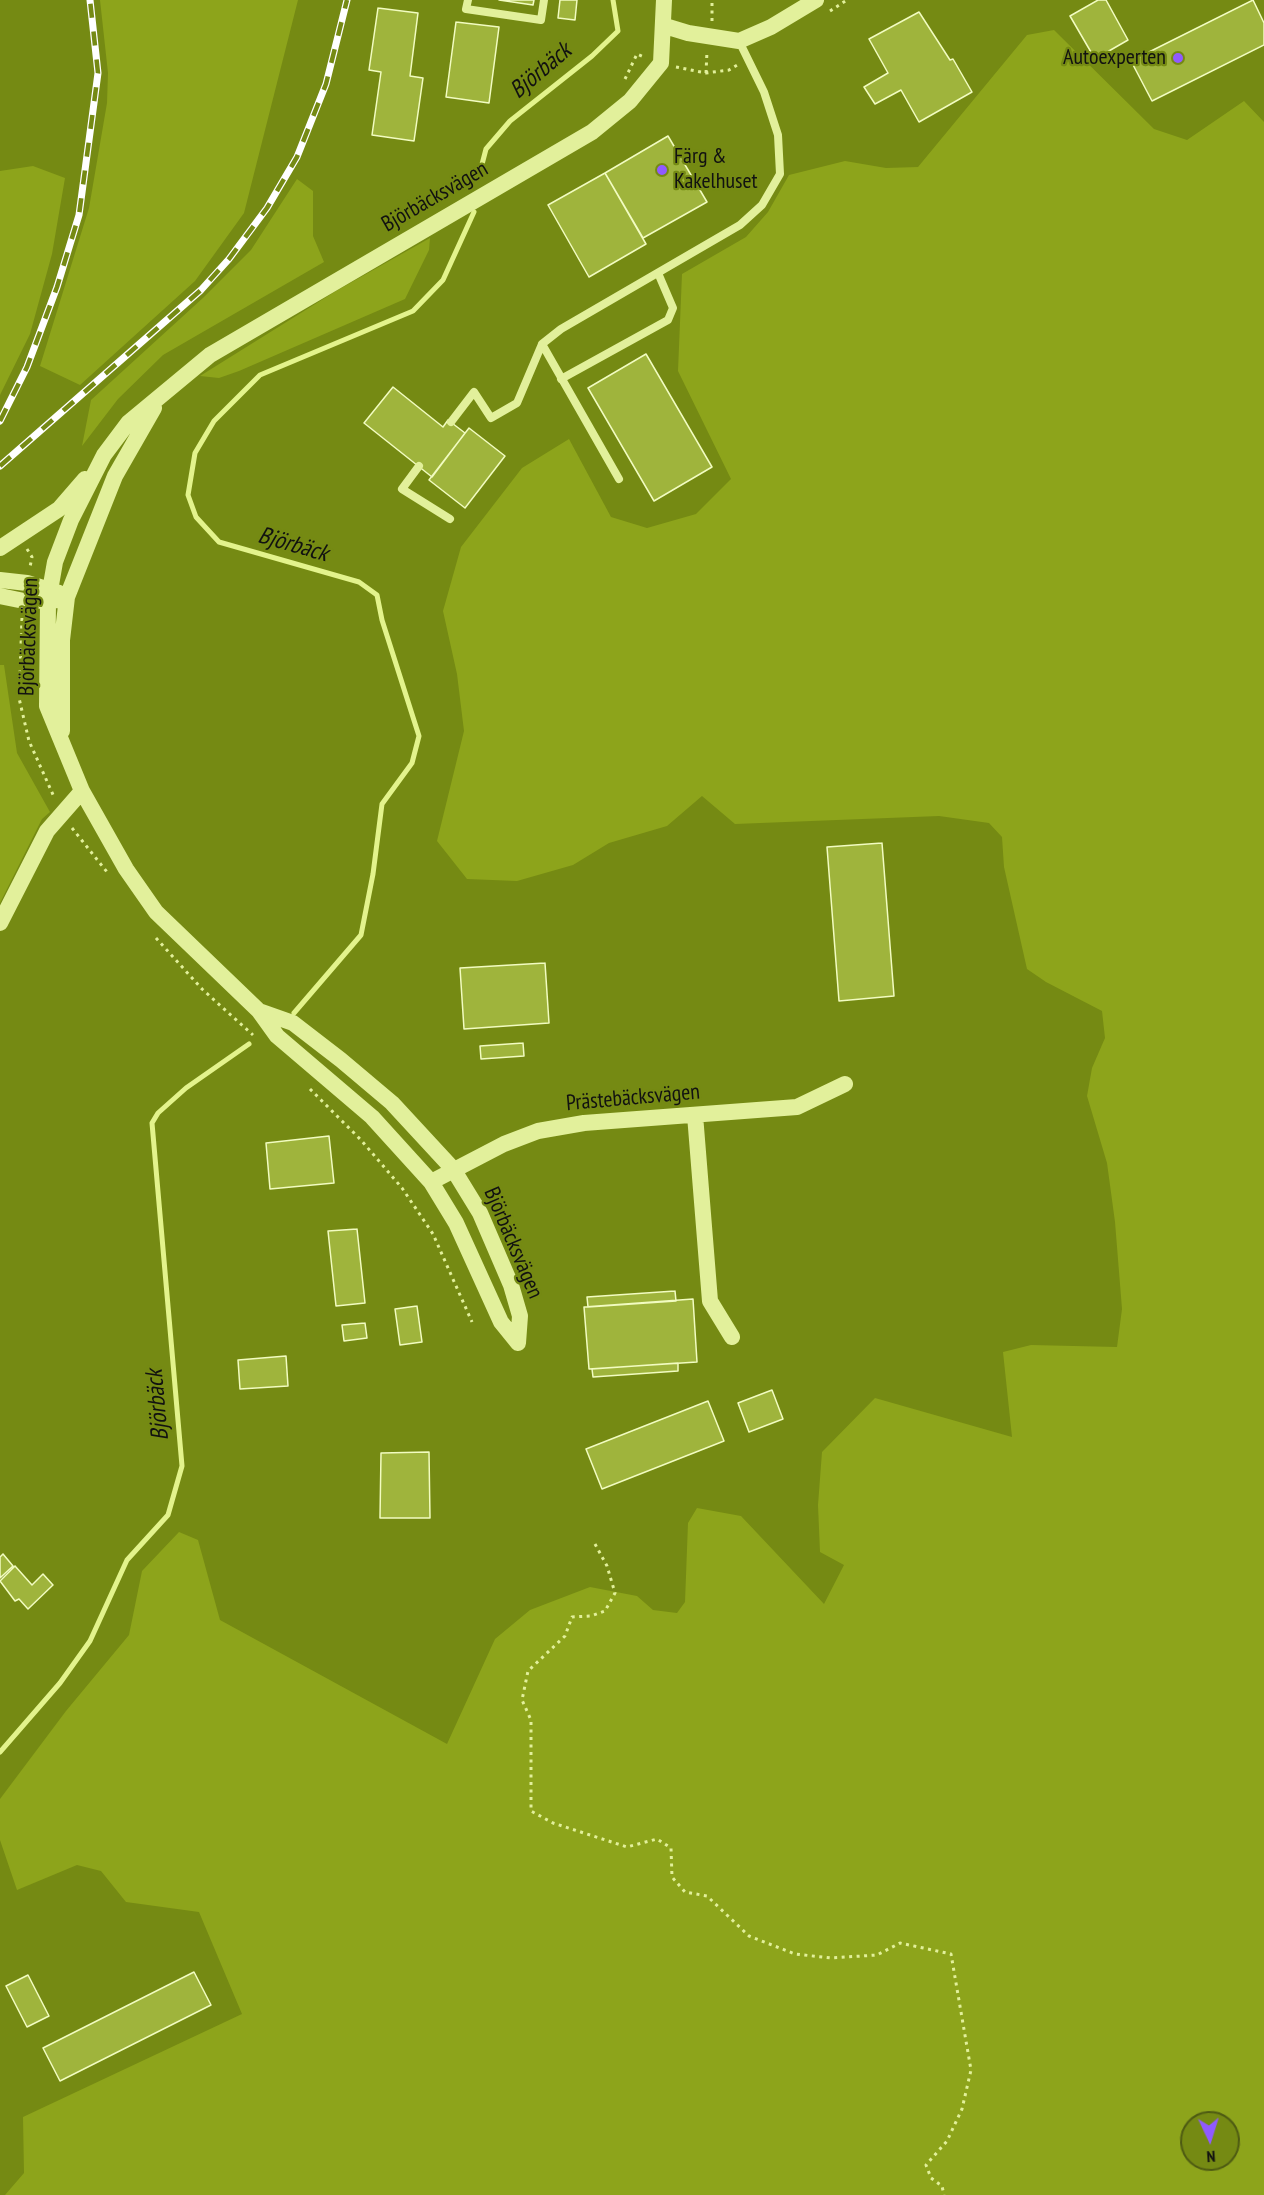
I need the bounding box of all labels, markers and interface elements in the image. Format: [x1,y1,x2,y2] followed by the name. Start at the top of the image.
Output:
[504,37,578,105] water label: Björbäck
[1063,45,1166,71] place label: Autoexperten
[1171,51,1185,65] marker: Autoexperten
[674,144,758,196] place label: Färg & Kakelhuset
[377,156,493,238] street label: Björbäcksvägen
[655,163,669,177] marker: Färg & Kakelhuset
[255,521,331,569] water label: Björbäck
[14,577,44,697] street label: Björbäcksvägen
[565,1079,701,1117] street label: Prästebäcksvägen
[478,1183,548,1303] street label: Björbäcksvägen
[141,1368,175,1442] water label: Björbäck
[1180,2111,1240,2171] north arrow
[1206,2147,1216,2167] text: N

